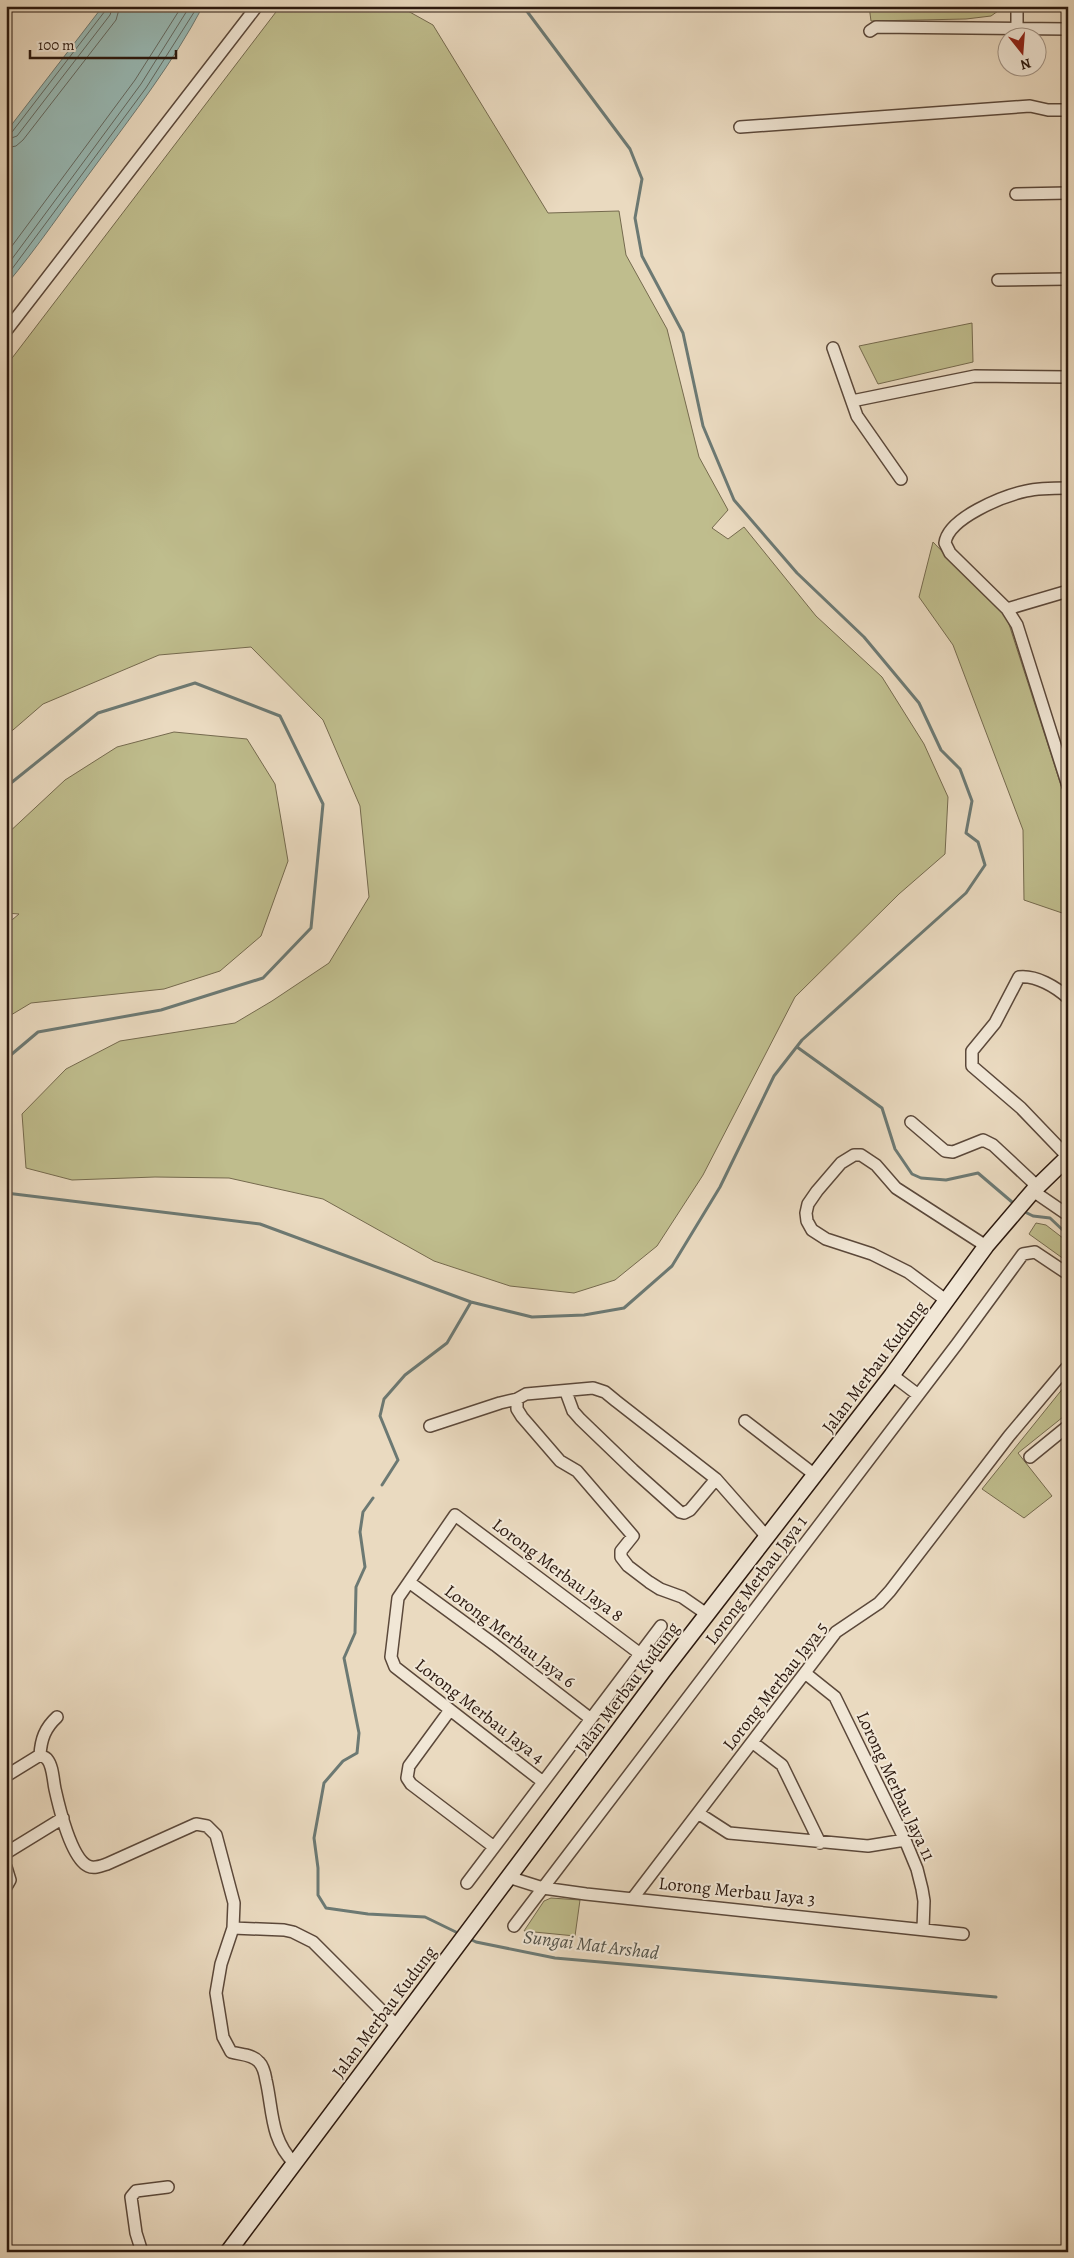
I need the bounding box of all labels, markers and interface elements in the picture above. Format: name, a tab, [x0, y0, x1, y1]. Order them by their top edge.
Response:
scale bar	[30, 28, 176, 60]
north arrow	[996, 28, 1046, 78]
text: 100 m	[38, 35, 75, 55]
text: N	[1018, 53, 1033, 75]
street label: Jalan Merbau Kudung	[816, 1296, 932, 1438]
street label: Lorong Merbau Jaya 1	[699, 1510, 813, 1650]
street label: Lorong Merbau Jaya 8	[487, 1513, 629, 1627]
street label: Lorong Merbau Jaya 6	[440, 1579, 580, 1693]
street label: Lorong Merbau Jaya 5	[717, 1616, 833, 1756]
street label: Jalan Merbau Kudung	[569, 1617, 685, 1759]
street label: Lorong Merbau Jaya 4	[410, 1653, 550, 1769]
street label: Lorong Merbau Jaya 11	[851, 1707, 941, 1865]
street label: Lorong Merbau Jaya 3	[657, 1871, 817, 1911]
water label: Sungai Mat Arshad	[522, 1924, 660, 1966]
street label: Jalan Merbau Kudung	[326, 1941, 442, 2083]

